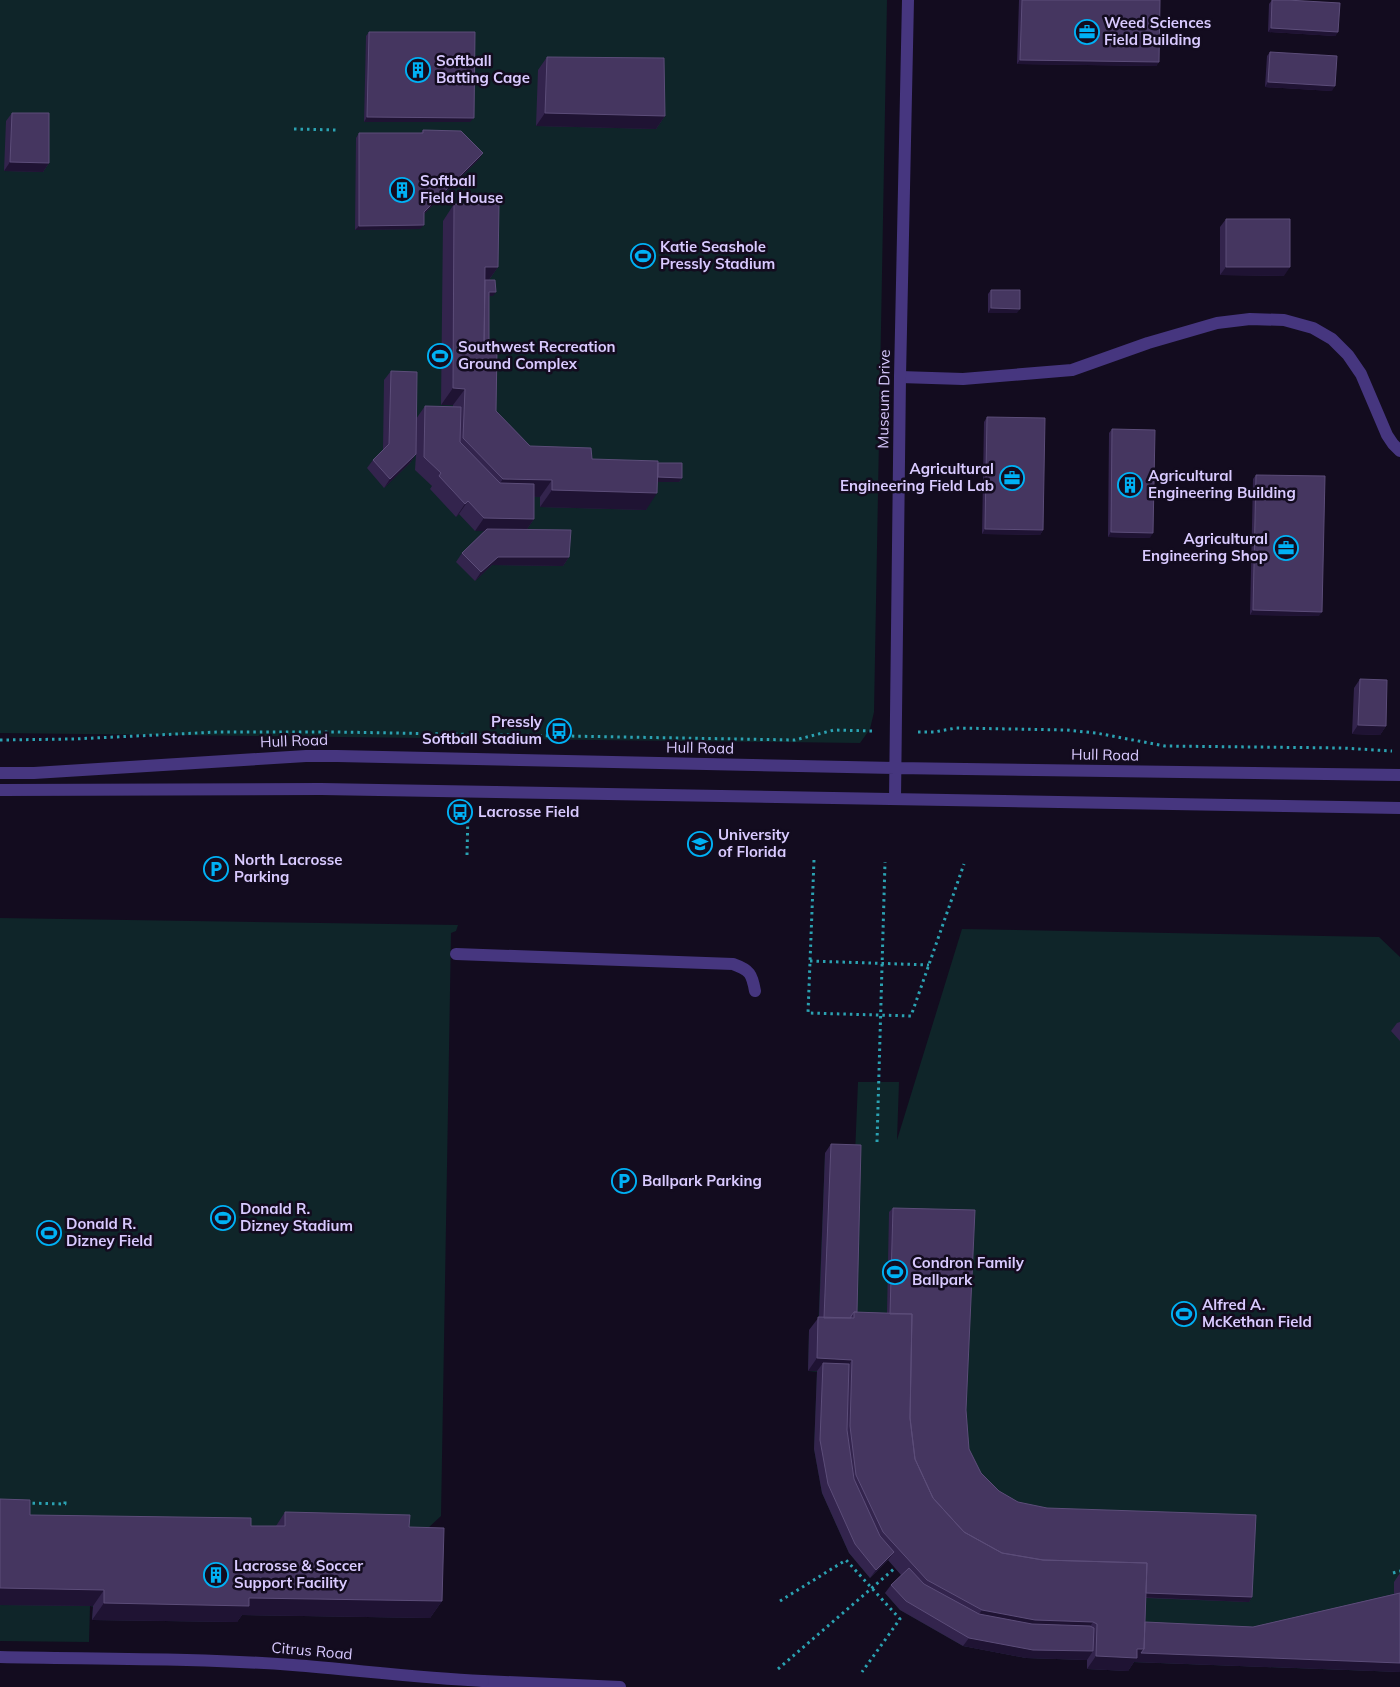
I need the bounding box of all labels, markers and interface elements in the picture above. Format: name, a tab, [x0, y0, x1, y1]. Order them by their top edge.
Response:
place label: Weed Sciences Field Building	[1104, 13, 1211, 49]
office icon: Weed Sciences Field Building	[1074, 19, 1100, 45]
place label: Softball Batting Cage	[436, 51, 530, 87]
building icon: Softball Batting Cage	[405, 57, 431, 83]
place label: Softball Field House	[420, 171, 503, 207]
building icon: Softball Field House	[389, 177, 415, 203]
place label: Katie Seashole Pressly Stadium	[660, 237, 775, 273]
sports icon: Katie Seashole Pressly Stadium	[630, 243, 656, 269]
place label: Southwest Recreation Ground Complex	[458, 337, 616, 373]
sports icon: Southwest Recreation Ground Complex	[427, 343, 453, 369]
street label: Museum Drive	[873, 349, 894, 449]
place label: Agricultural Engineering Field Lab	[840, 459, 994, 495]
office icon: Agricultural Engineering Field Lab	[999, 465, 1025, 491]
place label: Agricultural Engineering Building	[1148, 466, 1296, 502]
building icon: Agricultural Engineering Building	[1117, 472, 1143, 498]
place label: Agricultural Engineering Shop	[1142, 529, 1268, 565]
office icon: Agricultural Engineering Shop	[1273, 535, 1299, 561]
place label: Pressly Softball Stadium	[422, 712, 543, 748]
bus stop icon: Pressly Softball Stadium	[546, 718, 572, 744]
street label: Hull Road	[260, 730, 328, 751]
street label: Hull Road	[666, 737, 734, 758]
street label: Hull Road	[1071, 744, 1139, 765]
bus stop icon: Lacrosse Field	[447, 799, 473, 825]
place label: Lacrosse Field	[478, 802, 579, 821]
place label: University of Florida	[718, 825, 790, 861]
school or university icon: University of Florida	[687, 831, 713, 857]
place label: North Lacrosse Parking	[234, 850, 343, 886]
parking icon: North Lacrosse Parking	[203, 856, 229, 882]
parking icon: Ballpark Parking	[611, 1168, 637, 1194]
place label: Ballpark Parking	[642, 1171, 762, 1190]
place label: Donald R. Dizney Stadium	[240, 1199, 353, 1235]
sports icon: Donald R. Dizney Stadium	[210, 1205, 236, 1231]
place label: Donald R. Dizney Field	[66, 1214, 153, 1250]
sports icon: Donald R. Dizney Field	[36, 1220, 62, 1246]
place label: Condron Family Ballpark	[912, 1253, 1025, 1289]
sports icon: Condron Family Ballpark	[882, 1259, 908, 1285]
place label: Alfred A. McKethan Field	[1202, 1295, 1312, 1331]
sports icon: Alfred A. McKethan Field	[1171, 1301, 1197, 1327]
place label: Lacrosse & Soccer Support Facility	[234, 1556, 363, 1592]
building icon: Lacrosse & Soccer Support Facility	[203, 1562, 229, 1588]
street label: Citrus Road	[271, 1637, 353, 1664]

